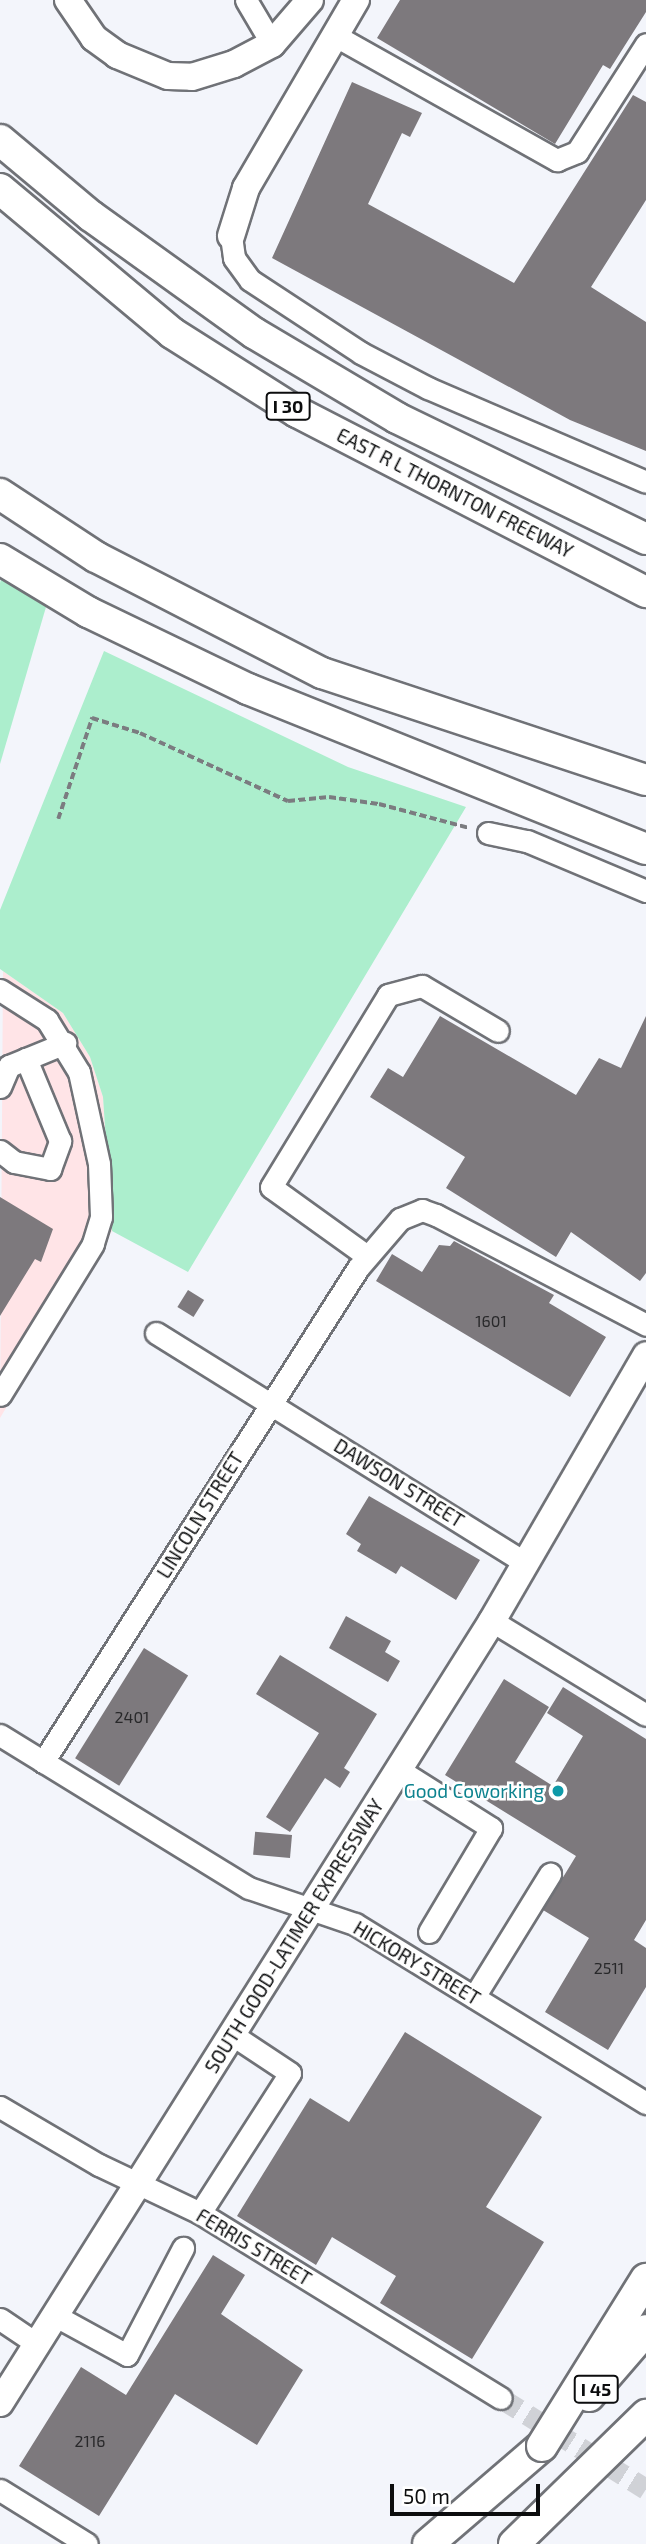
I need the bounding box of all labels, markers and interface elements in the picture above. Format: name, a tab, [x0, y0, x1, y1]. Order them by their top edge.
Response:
road number: I 30	[265, 392, 311, 420]
street label: EAST R L THORNTON FREEWAY	[332, 423, 578, 563]
house number: 1601	[475, 1311, 507, 1331]
street label: DAWSON STREET	[330, 1434, 468, 1532]
street label: LINCOLN STREET	[152, 1448, 248, 1582]
house number: 2401	[115, 1707, 149, 1727]
place label: Good Coworking	[404, 1780, 544, 1802]
marker: Good Coworking	[550, 1783, 566, 1799]
street label: SOUTH GOOD-LATIMER EXPRESSWAY	[200, 1795, 388, 2077]
street label: HICKORY STREET	[349, 1916, 485, 2010]
house number: 2511	[594, 1958, 624, 1978]
street label: FERRIS STREET	[192, 2204, 316, 2290]
road number: I 45	[573, 2374, 619, 2404]
house number: 2116	[75, 2431, 105, 2451]
scale bar	[394, 2470, 544, 2514]
text: 50 m	[403, 2483, 450, 2508]

